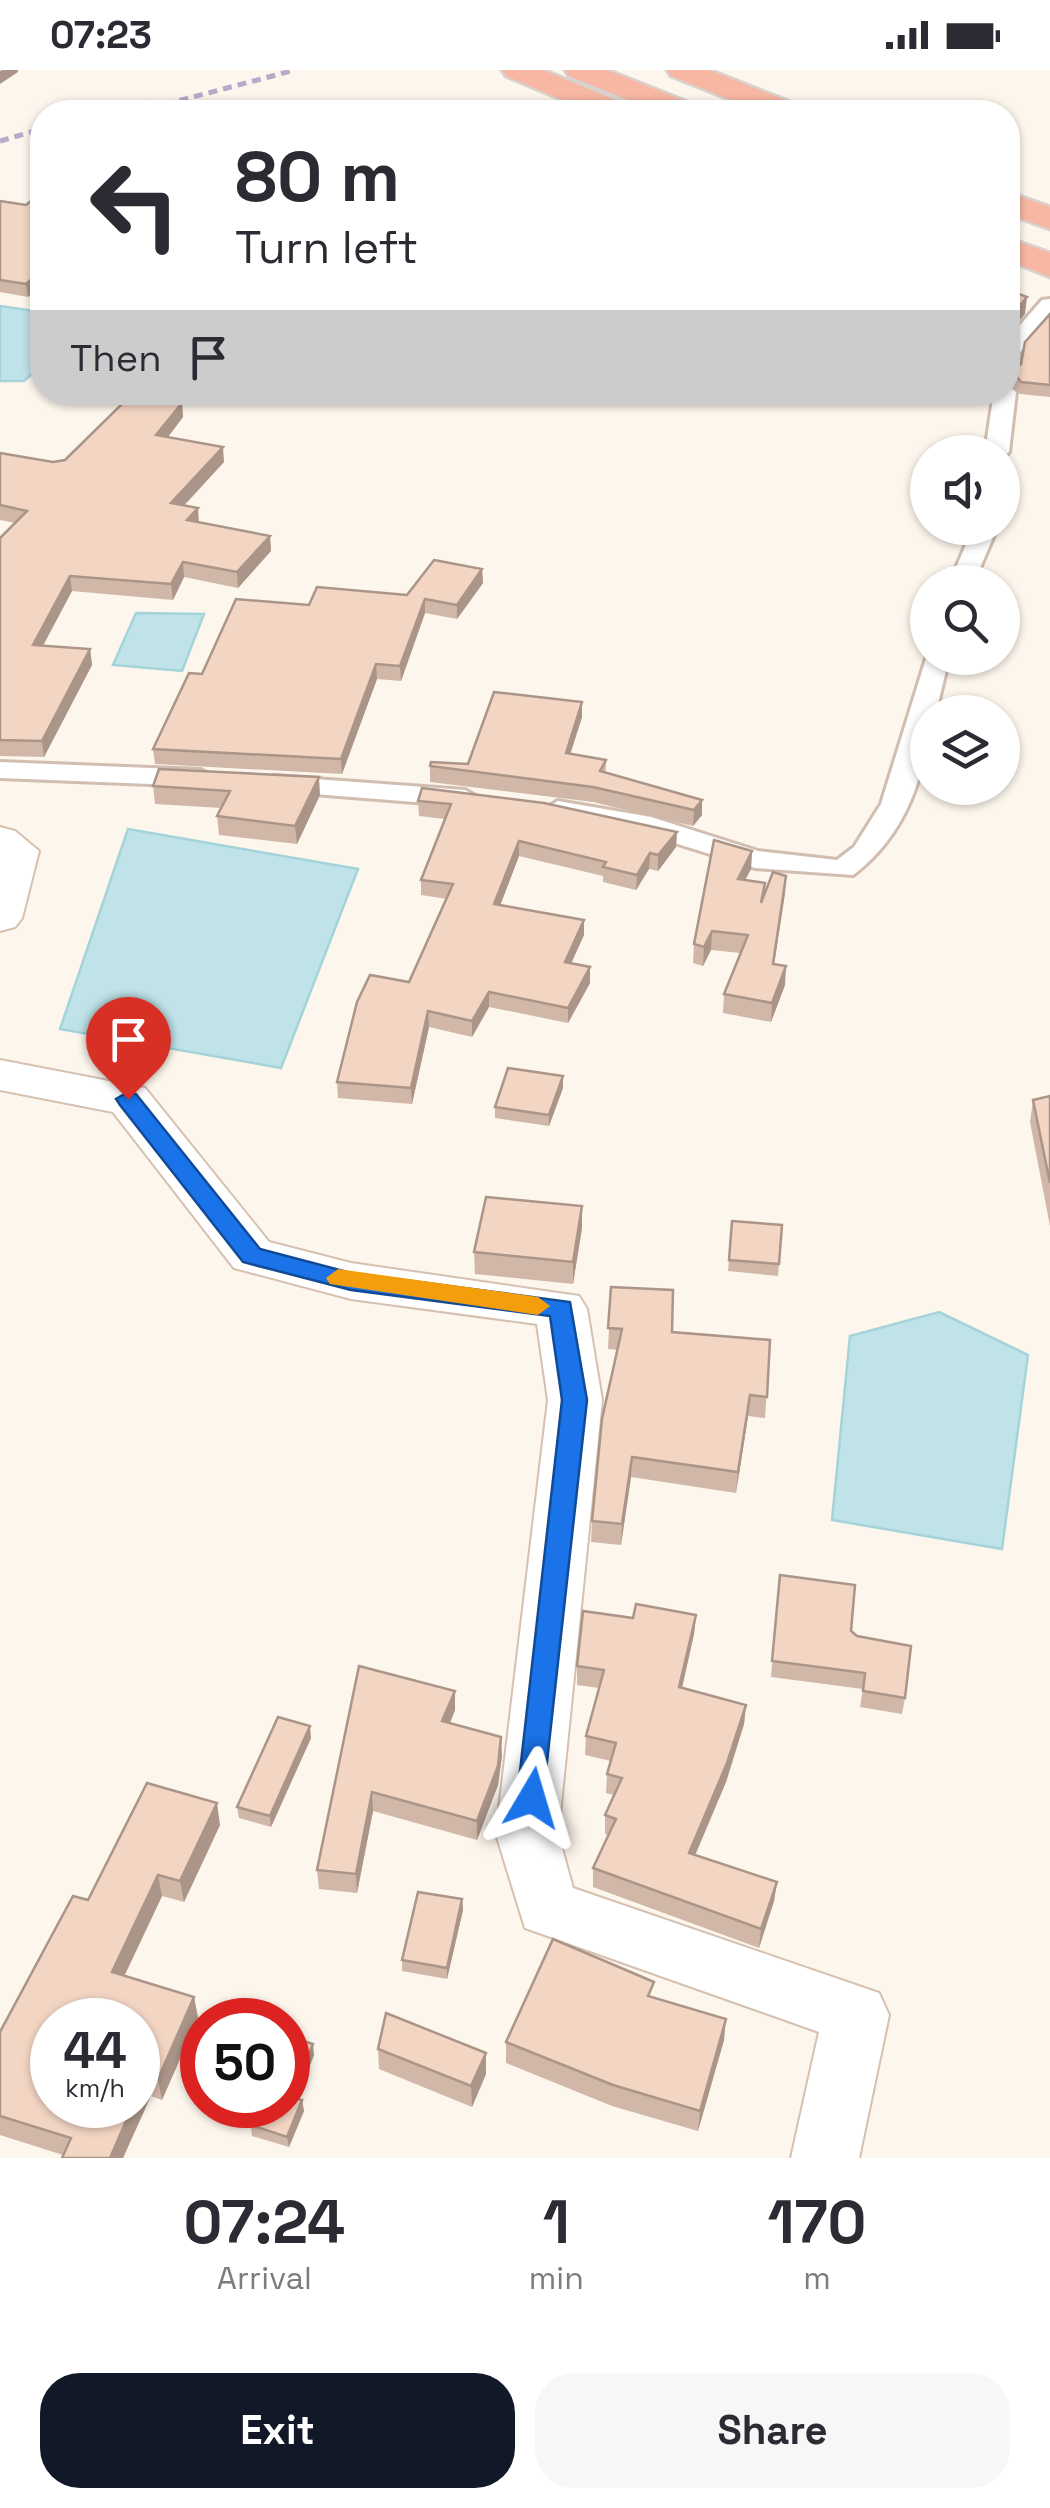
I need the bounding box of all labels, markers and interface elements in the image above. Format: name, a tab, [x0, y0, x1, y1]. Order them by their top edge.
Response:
text: 07:23	[50, 11, 152, 59]
text: 80 m	[235, 132, 400, 221]
icon: left	[70, 140, 200, 270]
text: Turn left	[235, 219, 418, 276]
icon: arrive	[181, 330, 236, 385]
text: Then	[70, 334, 161, 382]
map controls	[910, 435, 1020, 805]
button: sound	[910, 435, 1020, 545]
button: search	[910, 565, 1020, 675]
button: layers	[910, 695, 1020, 805]
pin	[86, 997, 171, 1100]
icon: arrive	[101, 1012, 156, 1067]
position arrow	[480, 1746, 584, 1850]
speed limit sign: 50	[180, 1998, 310, 2128]
text: 44	[63, 2019, 127, 2083]
text: km/h	[65, 2072, 125, 2104]
text: 07:24	[184, 2184, 345, 2261]
text: 1	[543, 2184, 570, 2261]
text: 170	[767, 2184, 866, 2261]
text: Arrival	[217, 2258, 312, 2298]
text: min	[529, 2258, 584, 2298]
text: m	[803, 2258, 831, 2298]
button: Exit	[40, 2373, 515, 2488]
button: Share	[535, 2373, 1010, 2488]

